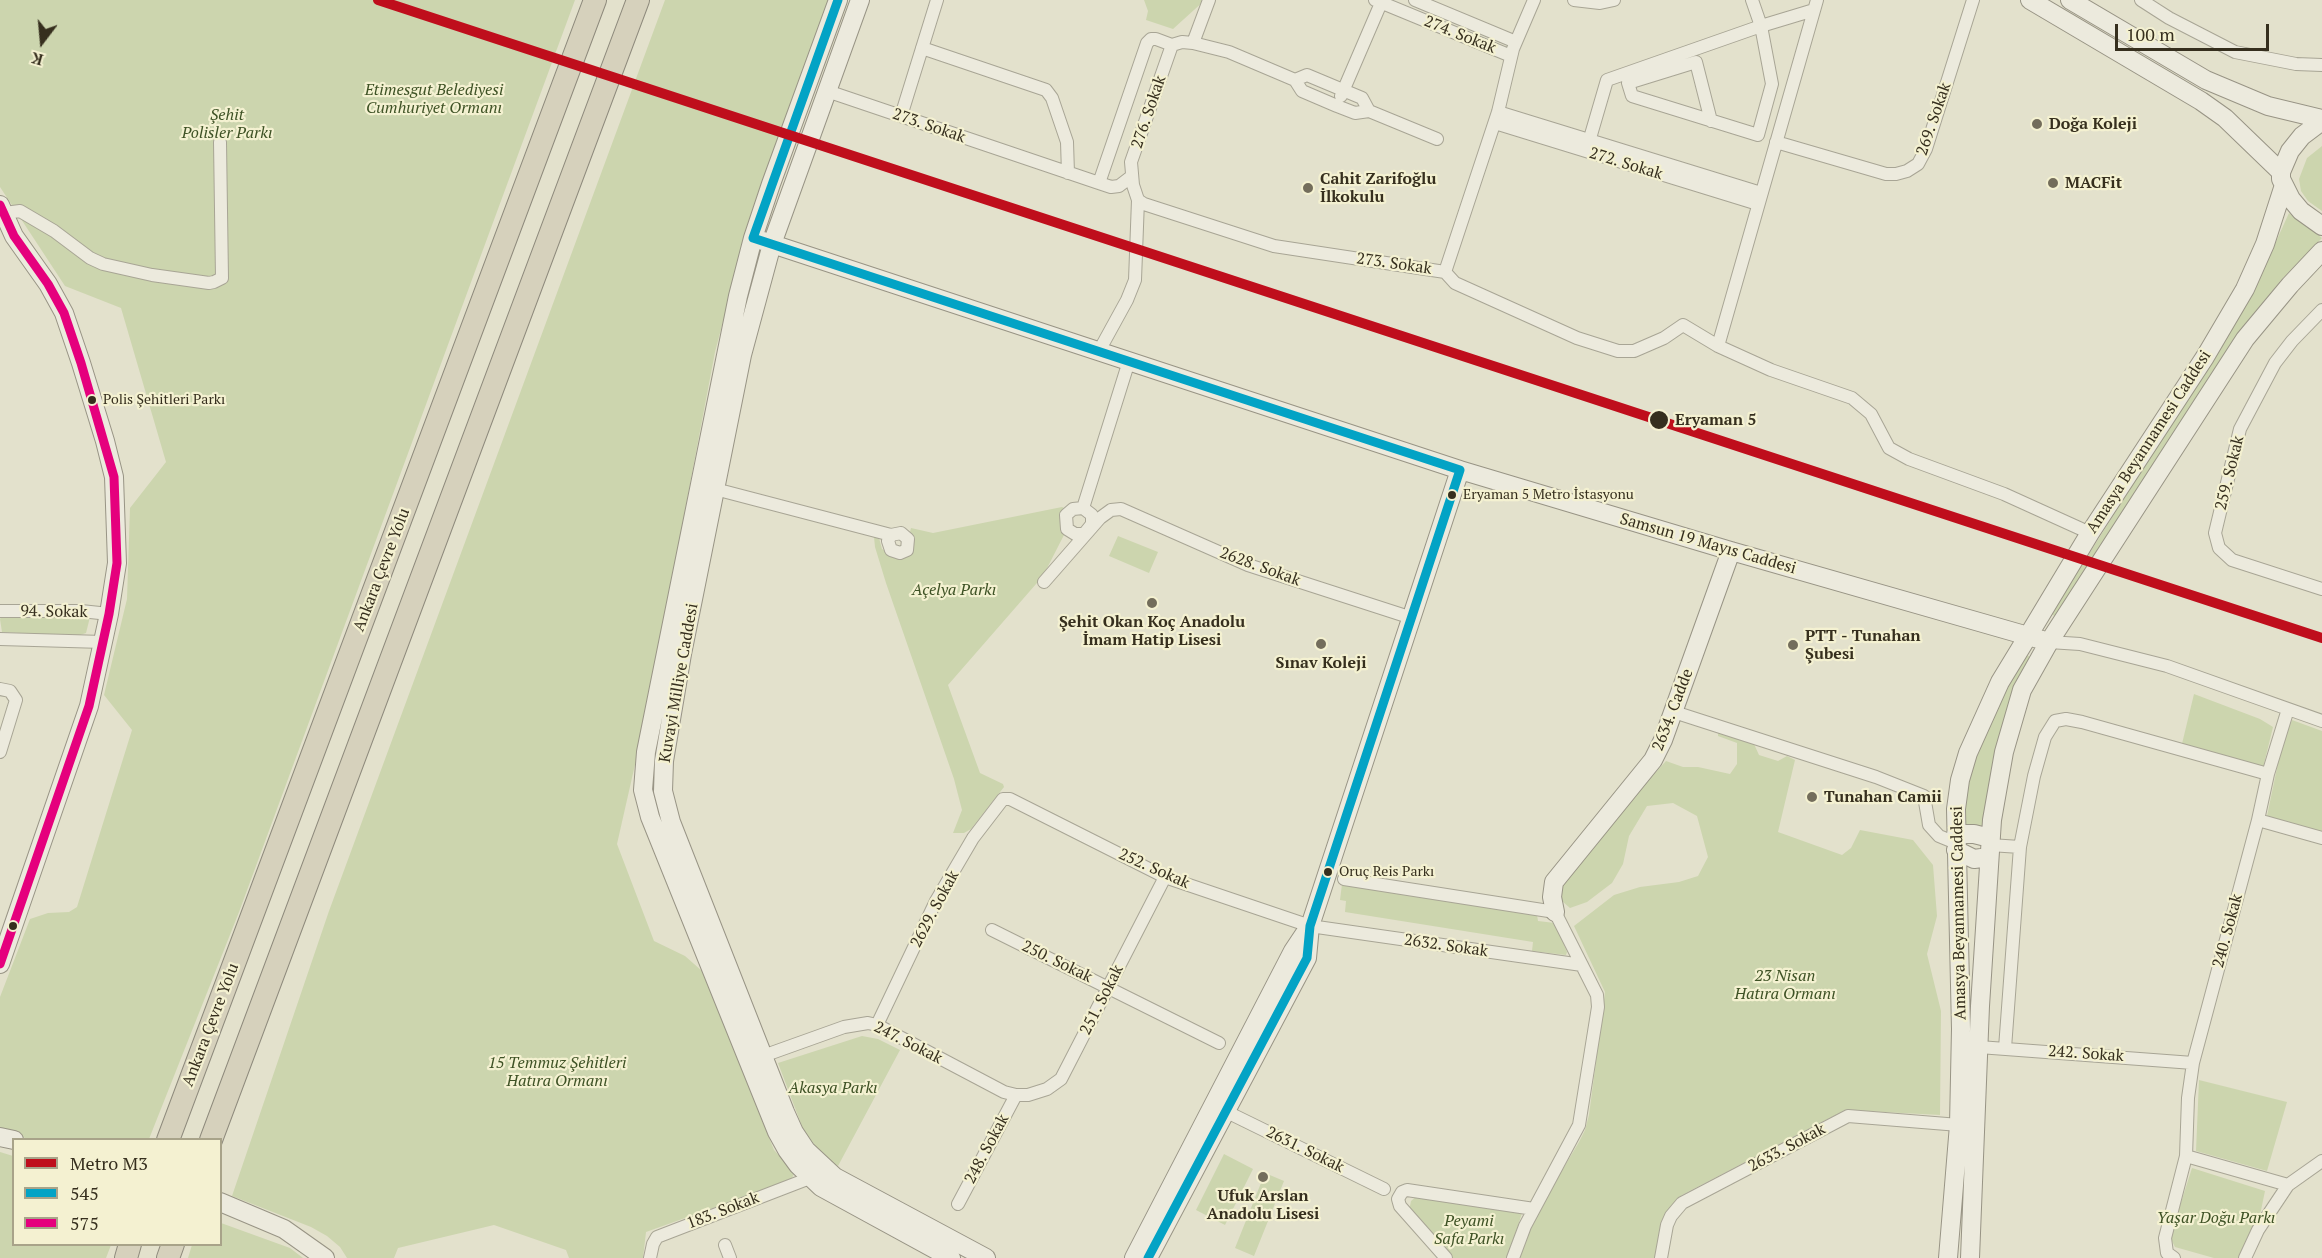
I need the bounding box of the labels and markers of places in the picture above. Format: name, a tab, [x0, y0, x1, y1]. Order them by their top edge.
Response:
place label: Doğa Koleji	[2049, 114, 2137, 134]
marker: Doğa Koleji	[2030, 117, 2044, 131]
place label: Cahit Zarifoğlu İlkokulu	[1320, 169, 1436, 207]
place label: MACFit	[2065, 173, 2122, 193]
marker: MACFit	[2046, 176, 2060, 190]
marker: Cahit Zarifoğlu İlkokulu	[1301, 181, 1315, 195]
place label: Polis Şehitleri Parkı	[103, 392, 225, 408]
marker: Polis Şehitleri Parkı	[86, 394, 98, 406]
marker: Eryaman 5	[1648, 409, 1670, 431]
place label: Eryaman 5	[1675, 410, 1756, 430]
place label: Eryaman 5 Metro İstasyonu	[1463, 487, 1634, 503]
marker: Eryaman 5 Metro İstasyonu	[1446, 489, 1458, 501]
marker: Şehit Okan Koç Anadolu İmam Hatip Lisesi	[1145, 596, 1159, 610]
place label: Şehit Okan Koç Anadolu İmam Hatip Lisesi	[1059, 612, 1245, 650]
place label: PTT - Tunahan Şubesi	[1805, 626, 1921, 664]
marker: Sınav Koleji	[1314, 637, 1328, 651]
marker: PTT - Tunahan Şubesi	[1786, 638, 1800, 652]
place label: Sınav Koleji	[1276, 653, 1366, 673]
place label: Tunahan Camii	[1824, 787, 1942, 807]
marker: Tunahan Camii	[1805, 790, 1819, 804]
place label: Oruç Reis Parkı	[1339, 864, 1434, 880]
marker: Oruç Reis Parkı	[1322, 866, 1334, 878]
unlabelled marker	[7, 920, 19, 932]
marker: Ufuk Arslan Anadolu Lisesi	[1256, 1170, 1270, 1184]
place label: Ufuk Arslan Anadolu Lisesi	[1207, 1186, 1319, 1224]

